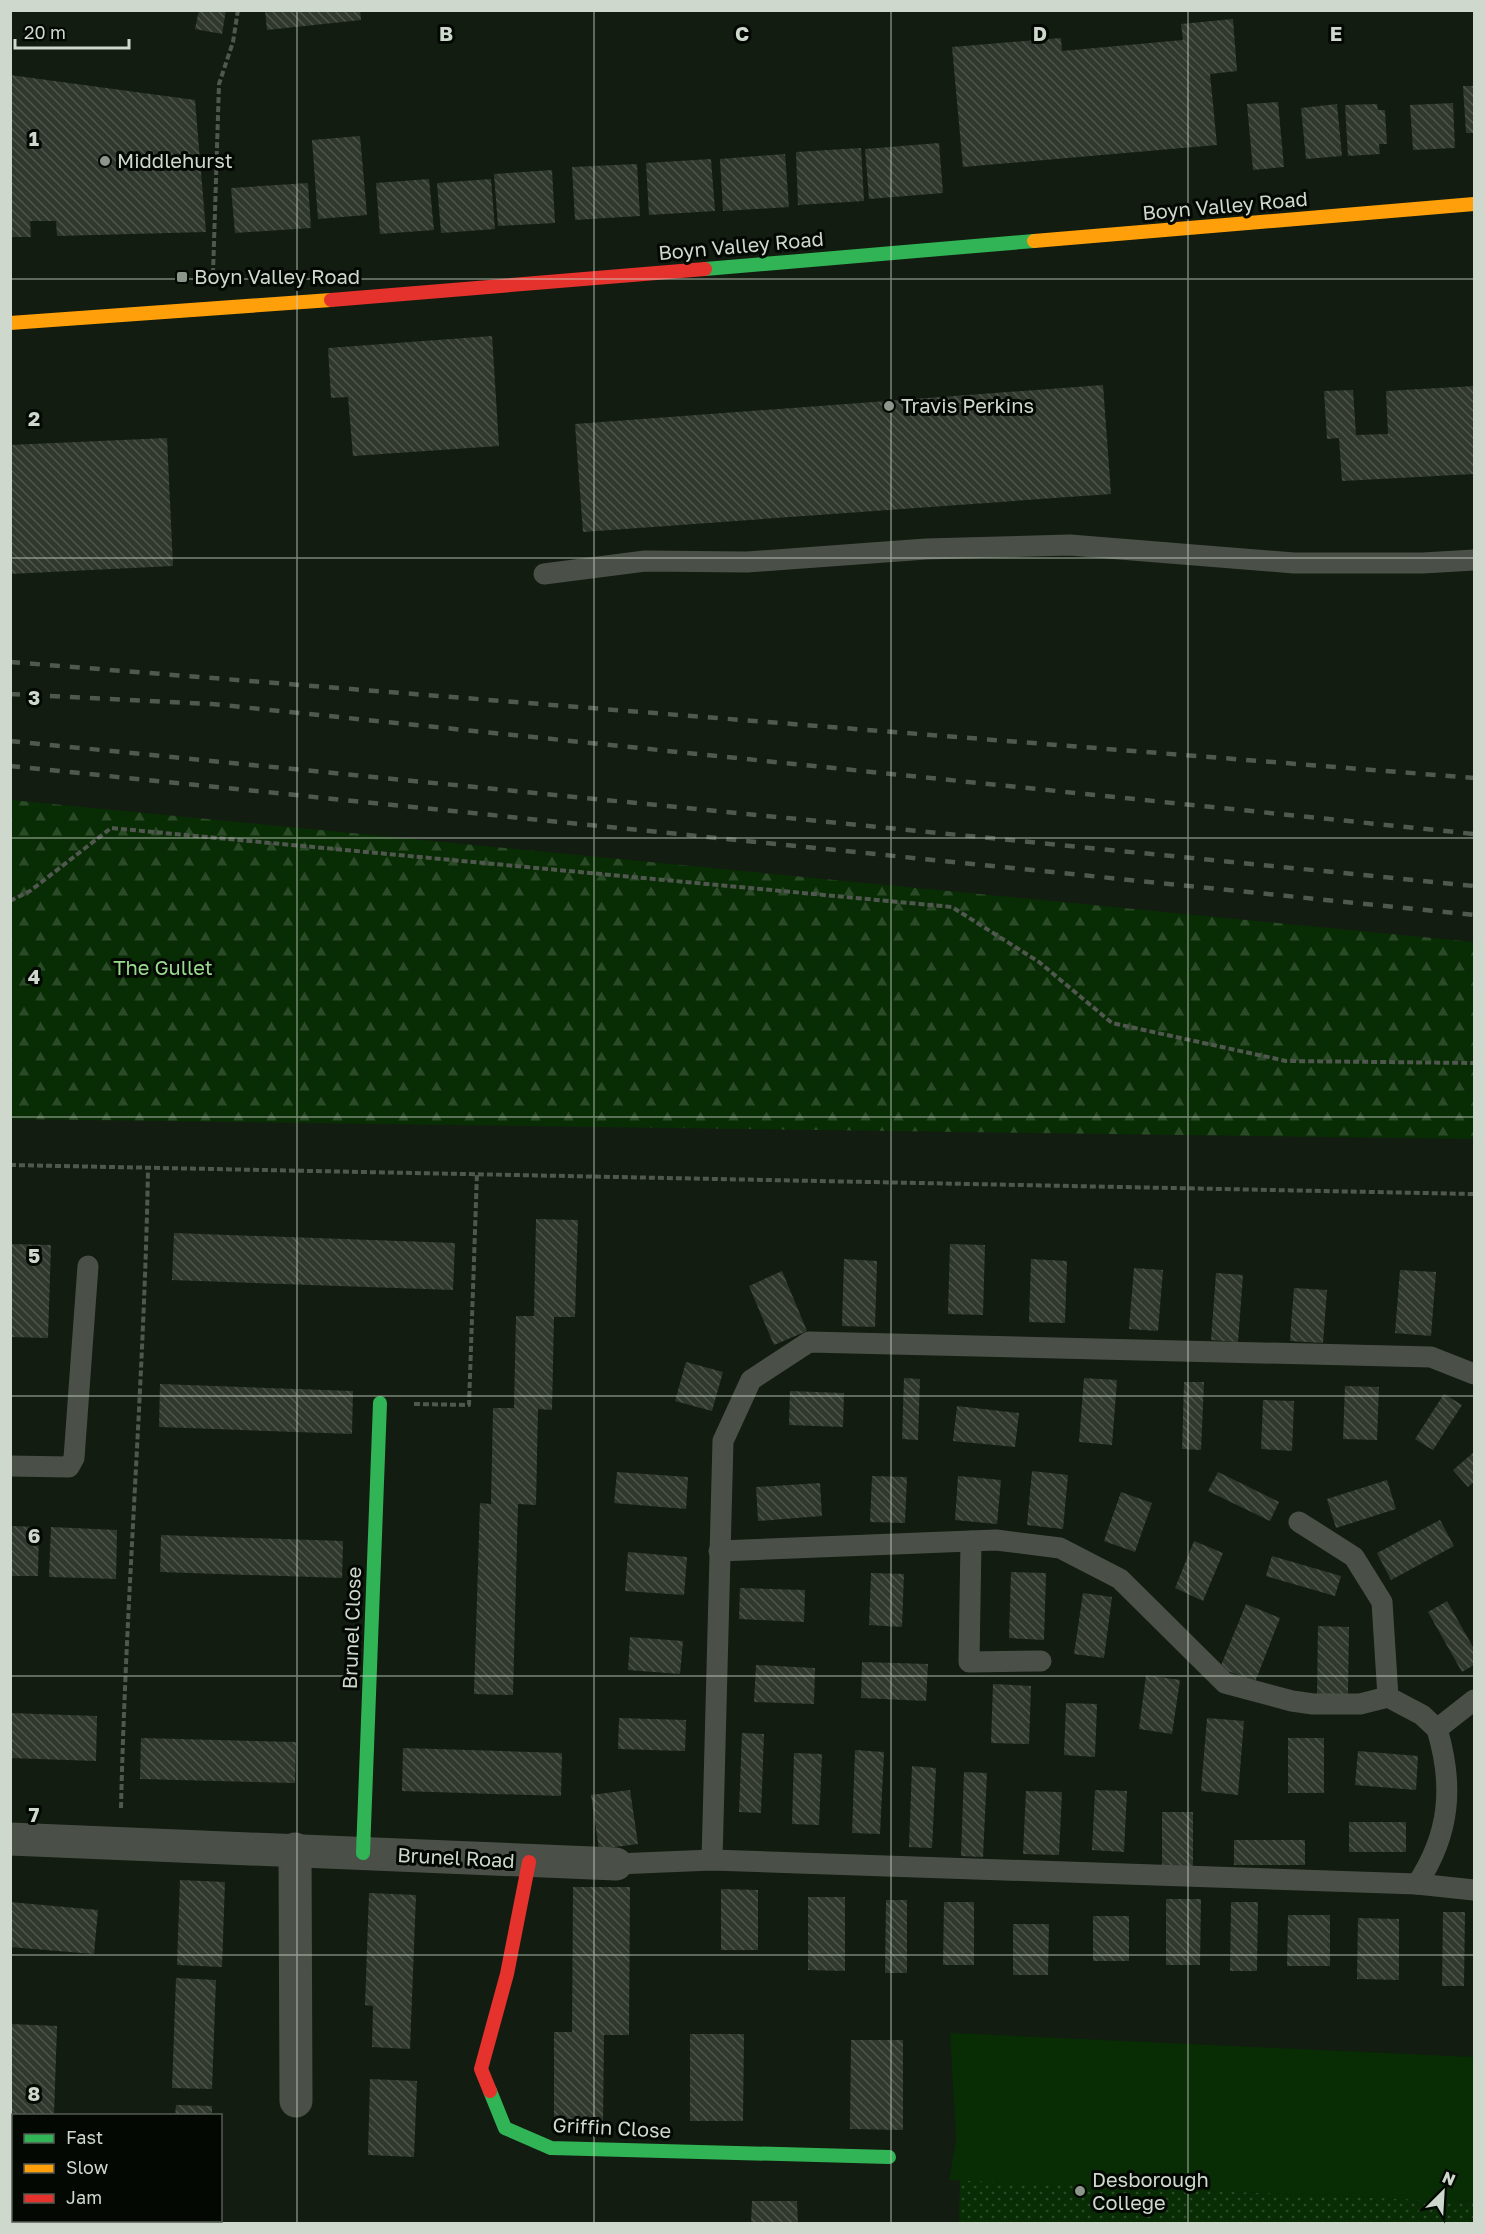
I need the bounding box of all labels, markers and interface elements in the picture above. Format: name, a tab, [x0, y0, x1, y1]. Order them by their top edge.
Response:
scale bar	[15, 12, 129, 50]
text: 20 m	[24, 21, 66, 43]
text: B	[439, 21, 453, 45]
text: C	[735, 21, 749, 45]
text: D	[1033, 21, 1047, 45]
text: E	[1330, 21, 1342, 45]
text: 1	[29, 126, 39, 150]
place label: Middlehurst	[117, 148, 233, 172]
marker: Middlehurst	[98, 154, 112, 168]
street label: Boyn Valley Road	[1141, 186, 1309, 224]
street label: Boyn Valley Road	[657, 226, 825, 264]
place label: Boyn Valley Road	[194, 264, 360, 288]
marker: Boyn Valley Road	[175, 270, 189, 284]
place label: Travis Perkins	[901, 393, 1034, 417]
marker: Travis Perkins	[882, 399, 896, 413]
text: 2	[28, 406, 40, 430]
text: 3	[28, 685, 40, 709]
park label: The Gullet	[113, 955, 213, 979]
text: 4	[28, 964, 40, 988]
text: 5	[28, 1243, 40, 1267]
text: 6	[28, 1523, 40, 1547]
street label: Brunel Close	[337, 1566, 365, 1690]
text: 7	[29, 1802, 40, 1826]
street label: Brunel Road	[397, 1842, 515, 1872]
text: 8	[28, 2081, 40, 2105]
street label: Griffin Close	[552, 2112, 672, 2142]
legend	[12, 2114, 222, 2222]
text: Fast	[66, 2126, 103, 2148]
text: Slow	[66, 2156, 109, 2178]
north arrow	[1413, 2162, 1473, 2222]
place label: Desborough College	[1092, 2167, 1209, 2214]
text: N	[1439, 2167, 1459, 2190]
marker: Desborough College	[1073, 2184, 1087, 2198]
text: Jam	[66, 2186, 102, 2208]

